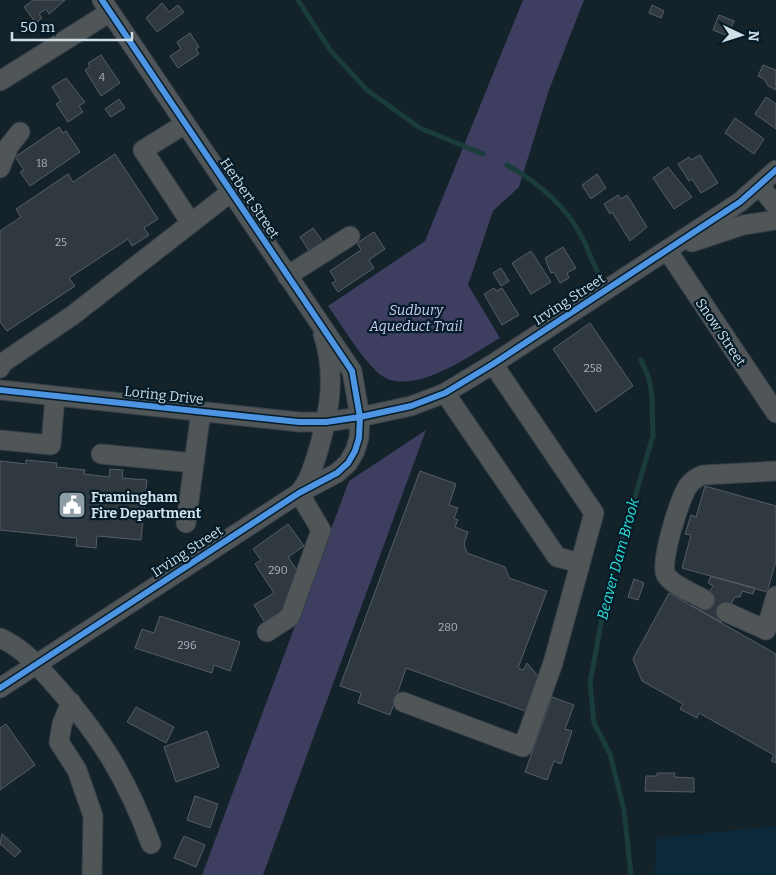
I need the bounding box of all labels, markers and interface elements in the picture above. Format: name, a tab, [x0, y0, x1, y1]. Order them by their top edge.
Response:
scale bar	[12, 10, 132, 42]
north arrow	[716, 10, 766, 60]
text: 50 m	[20, 18, 56, 36]
text: N	[745, 30, 762, 42]
house number: 4	[99, 71, 106, 84]
street label: Herbert Street	[216, 155, 283, 242]
house number: 18	[36, 157, 48, 170]
house number: 25	[55, 236, 67, 249]
street label: Irving Street	[530, 270, 608, 329]
street label: Snow Street	[692, 295, 749, 369]
park label: Sudbury Aqueduct Trail	[369, 302, 463, 335]
house number: 258	[584, 362, 602, 375]
street label: Loring Drive	[123, 383, 205, 408]
place label: Framingham Fire Department	[91, 489, 202, 522]
public building icon: Framingham Fire Department	[57, 490, 87, 520]
water label: Beaver Dam Brook	[593, 496, 643, 622]
street label: Irving Street	[148, 522, 226, 581]
house number: 290	[268, 564, 288, 577]
house number: 280	[438, 621, 458, 634]
house number: 296	[178, 639, 196, 652]

